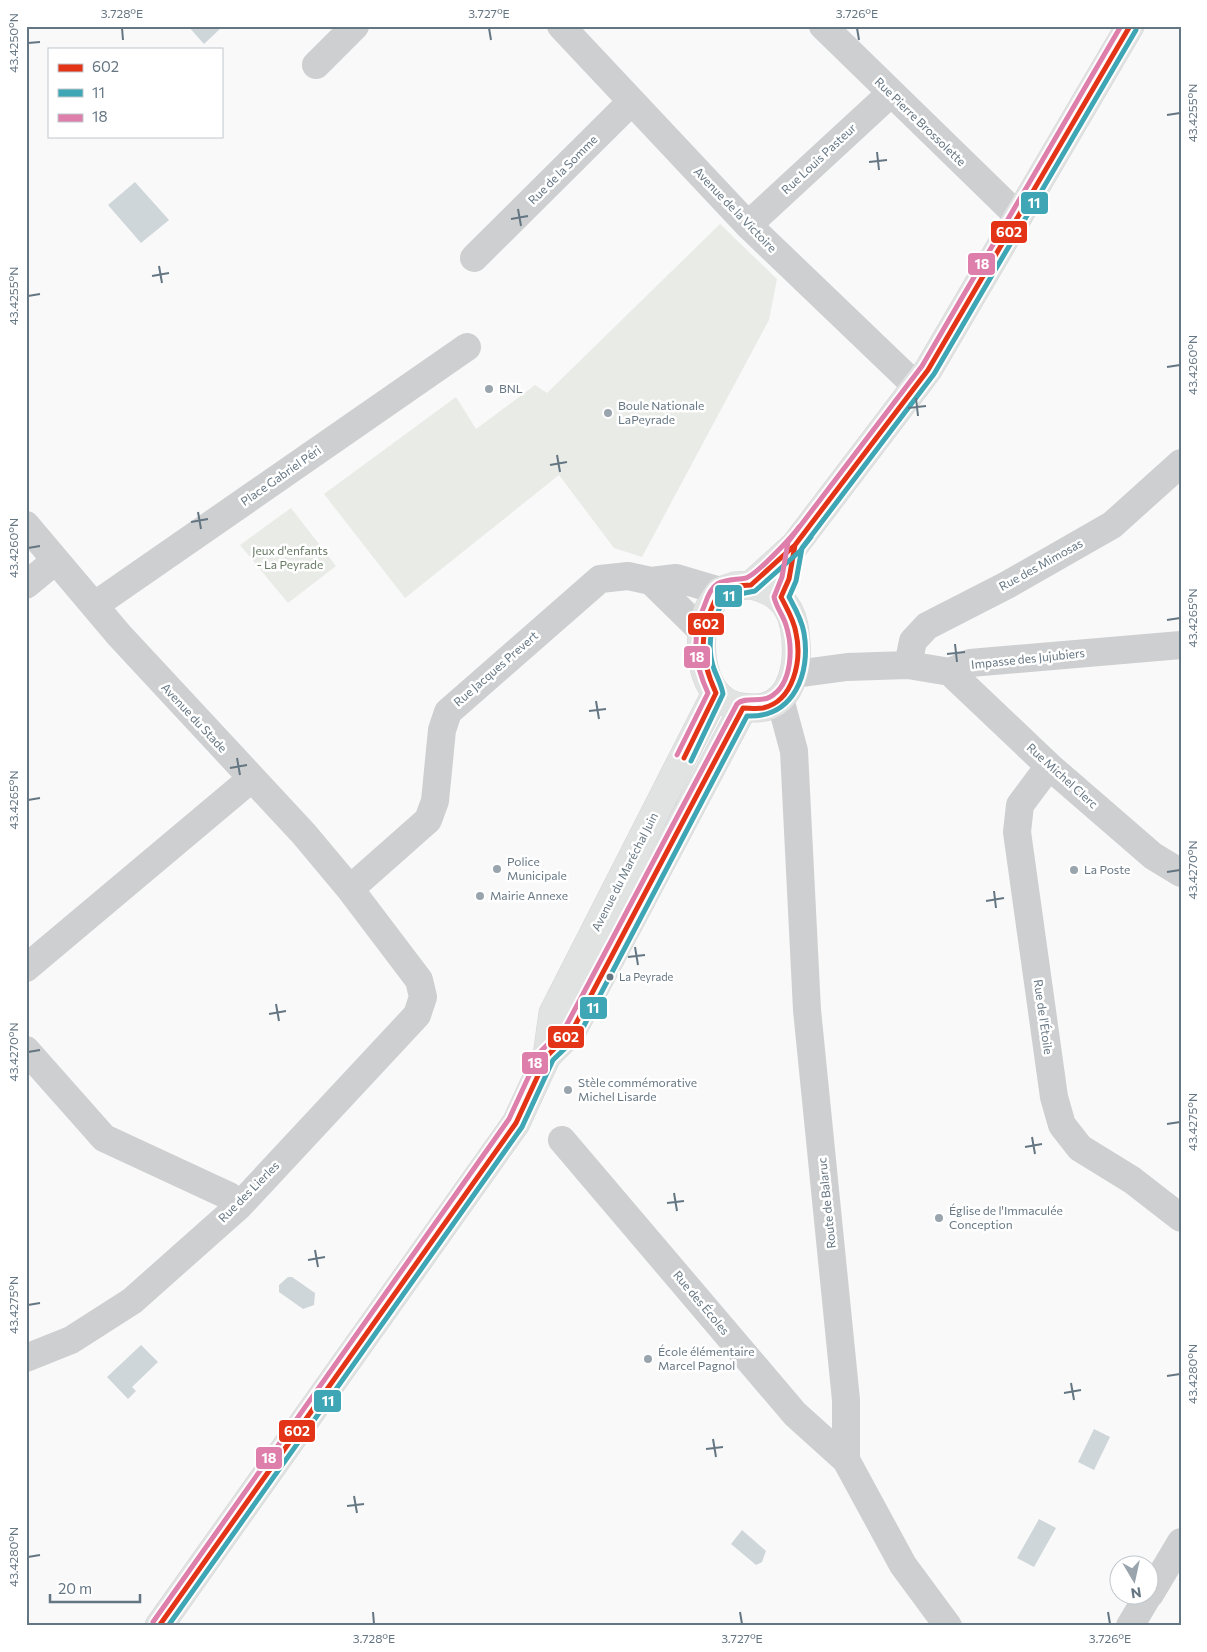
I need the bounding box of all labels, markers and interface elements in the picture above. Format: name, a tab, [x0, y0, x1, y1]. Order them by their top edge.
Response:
text: 3.728°E	[101, 6, 143, 20]
text: 3.727°E	[468, 6, 510, 20]
text: 3.726°E	[836, 6, 878, 20]
text: 43.4250°N	[6, 13, 20, 73]
legend	[48, 48, 222, 138]
text: 602	[92, 57, 119, 75]
street label: Rue Pierre Brossolette	[872, 74, 969, 168]
text: 11	[92, 83, 105, 101]
text: 43.4255°N	[1185, 84, 1199, 142]
text: 18	[92, 107, 108, 125]
street label: Rue Louis Pasteur	[778, 120, 859, 196]
street label: Rue de la Somme	[525, 132, 600, 207]
street label: Avenue de la Victoire	[692, 164, 780, 255]
line badge: 11	[1020, 191, 1049, 215]
text: 11	[1028, 194, 1040, 211]
line badge: 602	[990, 220, 1028, 244]
text: 602	[996, 223, 1022, 240]
line badge: 18	[967, 252, 996, 276]
text: 18	[975, 255, 990, 272]
text: 43.4255°N	[6, 267, 20, 325]
text: 43.4260°N	[1185, 335, 1199, 395]
place label: BNL	[499, 381, 523, 395]
marker: BNL	[483, 383, 495, 395]
place label: Boule Nationale LaPeyrade	[618, 398, 704, 426]
marker: Boule Nationale LaPeyrade	[602, 407, 614, 419]
street label: Place Gabriel Péri	[238, 442, 323, 508]
text: 43.4260°N	[6, 518, 20, 578]
street label: Rue des Mimosas	[996, 535, 1085, 593]
park label: Jeux d'enfants - La Peyrade	[252, 543, 328, 571]
line badge: 11	[714, 584, 743, 608]
text: 11	[723, 587, 735, 604]
text: 43.4265°N	[1185, 588, 1199, 648]
line badge: 602	[687, 612, 725, 636]
text: 602	[693, 615, 719, 632]
street label: Rue Jacques Prevert	[450, 628, 541, 709]
line badge: 18	[683, 645, 711, 669]
street label: Impasse des Jujubiers	[970, 645, 1086, 672]
text: 18	[690, 648, 705, 665]
street label: Avenue du Stade	[159, 680, 230, 755]
street label: Rue Michel Clerc	[1024, 740, 1101, 811]
text: 43.4265°N	[6, 770, 20, 830]
street label: Avenue du Maréchal Juin	[588, 810, 661, 934]
text: 43.4270°N	[1185, 841, 1199, 899]
place label: Police Municipale	[507, 854, 567, 882]
place label: La Poste	[1084, 862, 1130, 876]
marker: Police Municipale	[491, 863, 503, 875]
marker: La Poste	[1068, 864, 1080, 876]
place label: Mairie Annexe	[490, 888, 568, 902]
marker: Mairie Annexe	[474, 890, 486, 902]
place label: La Peyrade	[619, 970, 674, 983]
marker: La Peyrade	[605, 972, 615, 982]
street label: Rue de l'Étoile	[1032, 978, 1056, 1055]
line badge: 11	[579, 996, 608, 1020]
text: 11	[587, 999, 599, 1016]
text: 43.4270°N	[6, 1023, 20, 1081]
line badge: 602	[547, 1025, 585, 1049]
text: 602	[553, 1028, 579, 1045]
line badge: 18	[521, 1051, 549, 1075]
text: 18	[528, 1054, 543, 1071]
place label: Stèle commémorative Michel Lisarde	[578, 1075, 697, 1103]
marker: Stèle commémorative Michel Lisarde	[562, 1084, 574, 1096]
text: 43.4275°N	[1185, 1093, 1199, 1151]
street label: Route de Balaruc	[814, 1157, 838, 1249]
street label: Rue des Lierles	[215, 1158, 282, 1225]
place label: Église de l'Immaculée Conception	[949, 1203, 1063, 1231]
marker: Église de l'Immaculée Conception	[933, 1212, 945, 1224]
street label: Rue des Écoles	[671, 1267, 733, 1337]
text: 43.4275°N	[6, 1276, 20, 1334]
place label: École élémentaire Marcel Pagnol	[658, 1344, 754, 1372]
text: 43.4280°N	[1185, 1344, 1199, 1404]
marker: École élémentaire Marcel Pagnol	[642, 1353, 654, 1365]
line badge: 11	[313, 1389, 342, 1413]
text: 11	[322, 1392, 334, 1409]
line badge: 602	[278, 1419, 316, 1443]
text: 602	[284, 1422, 310, 1439]
line badge: 18	[255, 1446, 283, 1470]
text: 18	[262, 1449, 277, 1466]
text: 43.4280°N	[6, 1527, 20, 1587]
north arrow	[1110, 1554, 1160, 1604]
scale bar	[50, 1572, 140, 1604]
text: 20 m	[58, 1579, 92, 1597]
text: N	[1130, 1584, 1143, 1603]
text: 3.728°E	[353, 1631, 395, 1645]
text: 3.727°E	[721, 1631, 763, 1645]
text: 3.726°E	[1089, 1631, 1131, 1645]

